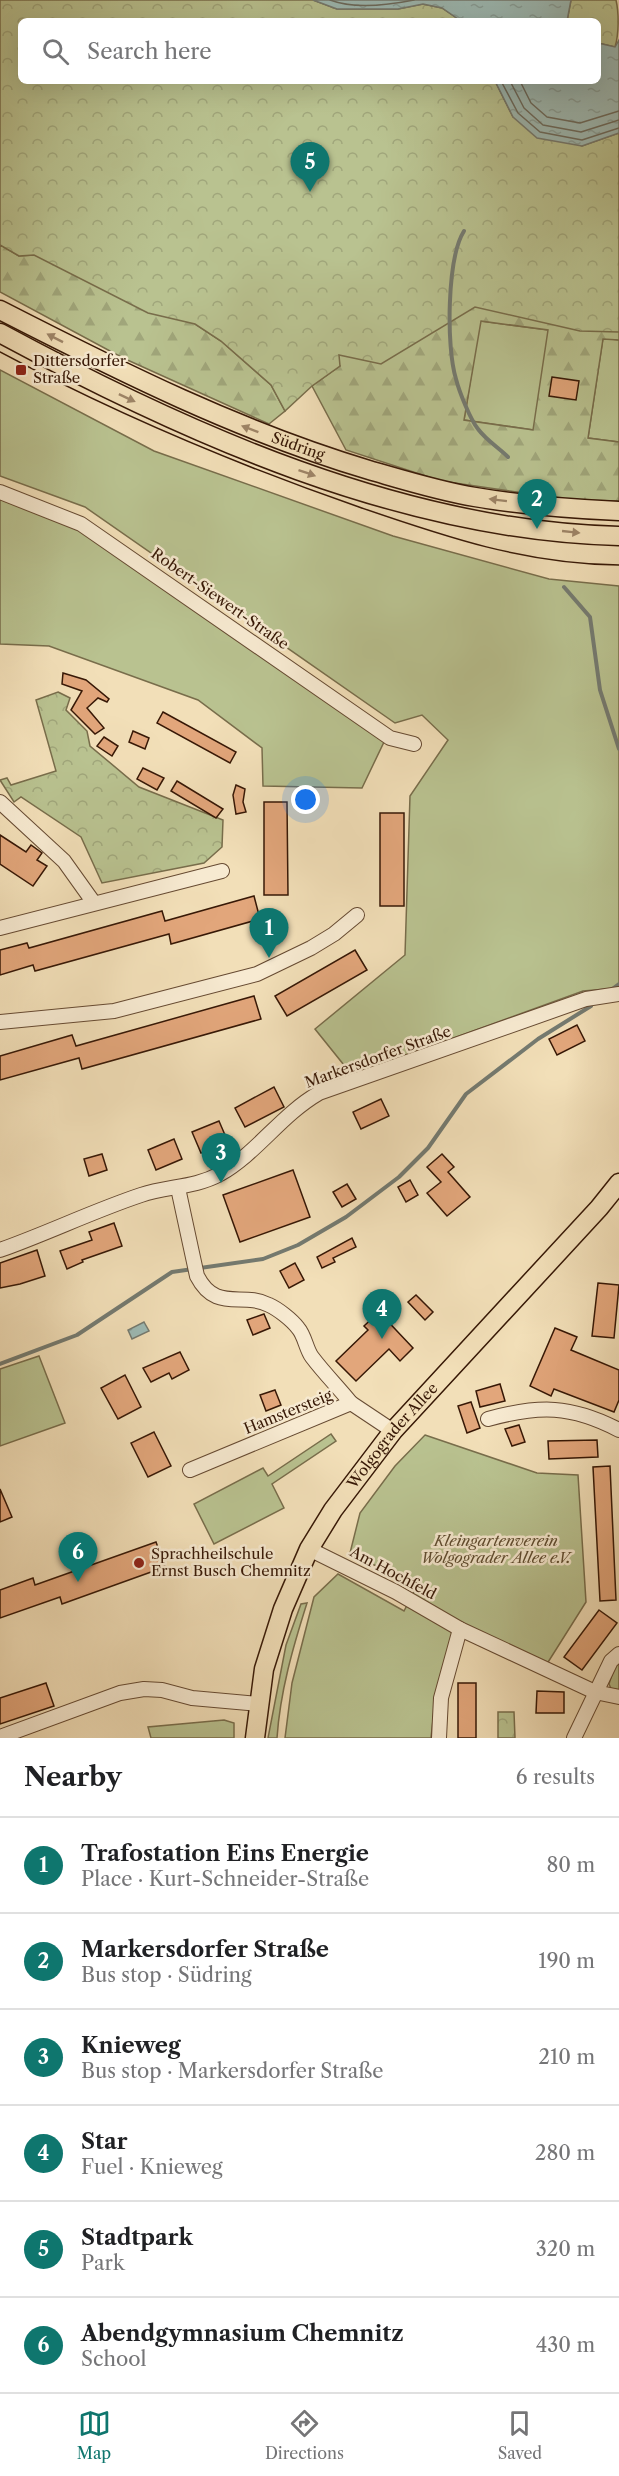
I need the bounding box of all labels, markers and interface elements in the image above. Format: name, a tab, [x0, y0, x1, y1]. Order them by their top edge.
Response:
search box	[18, 18, 601, 84]
icon: search	[39, 35, 72, 68]
text: Search here	[87, 38, 212, 65]
pin: 5	[290, 142, 330, 192]
one-way arrow	[46, 333, 63, 343]
place label: Dittersdorfer Straße	[33, 351, 127, 387]
marker: Dittersdorfer Straße	[14, 363, 28, 377]
one-way arrow	[118, 394, 135, 403]
one-way arrow	[241, 424, 259, 434]
street label: Südring	[269, 427, 327, 464]
one-way arrow	[298, 469, 316, 478]
pin: 2	[518, 480, 556, 529]
one-way arrow	[488, 495, 507, 504]
one-way arrow	[561, 527, 580, 537]
street label: Robert-Siewert-Straße	[148, 544, 293, 653]
your location	[291, 785, 320, 814]
pin: 1	[250, 908, 288, 958]
street label: Markersdorfer Straße	[302, 1021, 453, 1092]
pin: 3	[202, 1134, 240, 1183]
pin: 4	[362, 1290, 401, 1339]
street label: Wolgograder Allee	[342, 1379, 442, 1493]
street label: Hamstersteig	[241, 1385, 335, 1438]
park label: Kleingartenverein Wolgograder Allee e.V.	[421, 1531, 573, 1567]
pin: 6	[58, 1532, 98, 1582]
street label: Am Hochfeld	[346, 1541, 440, 1603]
place label: Sprachheilschule Ernst Busch Chemnitz	[151, 1544, 311, 1580]
marker: Sprachheilschule Ernst Busch Chemnitz	[132, 1556, 146, 1570]
text: Nearby	[24, 1761, 122, 1793]
text: 6 results	[516, 1765, 595, 1789]
text: Trafostation Eins Energie	[81, 1840, 369, 1867]
text: 1	[39, 1853, 48, 1877]
text: 80 m	[547, 1853, 595, 1877]
text: Place · Kurt-Schneider-Straße	[81, 1867, 369, 1891]
text: Markersdorfer Straße	[81, 1936, 329, 1963]
text: 2	[38, 1949, 49, 1973]
text: 190 m	[538, 1949, 595, 1973]
text: Bus stop · Südring	[81, 1963, 252, 1987]
text: Knieweg	[81, 2032, 181, 2059]
text: 3	[38, 2045, 49, 2069]
text: 210 m	[538, 2045, 595, 2069]
text: Bus stop · Markersdorfer Straße	[81, 2059, 383, 2083]
text: Star	[81, 2128, 127, 2155]
text: 4	[38, 2141, 49, 2165]
text: 280 m	[535, 2141, 595, 2165]
text: Fuel · Knieweg	[81, 2155, 223, 2179]
text: Stadtpark	[81, 2224, 193, 2251]
text: 5	[38, 2237, 49, 2261]
text: 320 m	[536, 2237, 595, 2261]
text: Park	[81, 2251, 124, 2275]
text: Abendgymnasium Chemnitz	[81, 2320, 404, 2347]
text: 6	[38, 2333, 49, 2357]
text: 430 m	[536, 2333, 595, 2357]
text: School	[81, 2347, 146, 2371]
tab: Map	[77, 2407, 111, 2463]
tab: Directions	[265, 2407, 344, 2463]
tab: Saved	[498, 2407, 542, 2463]

